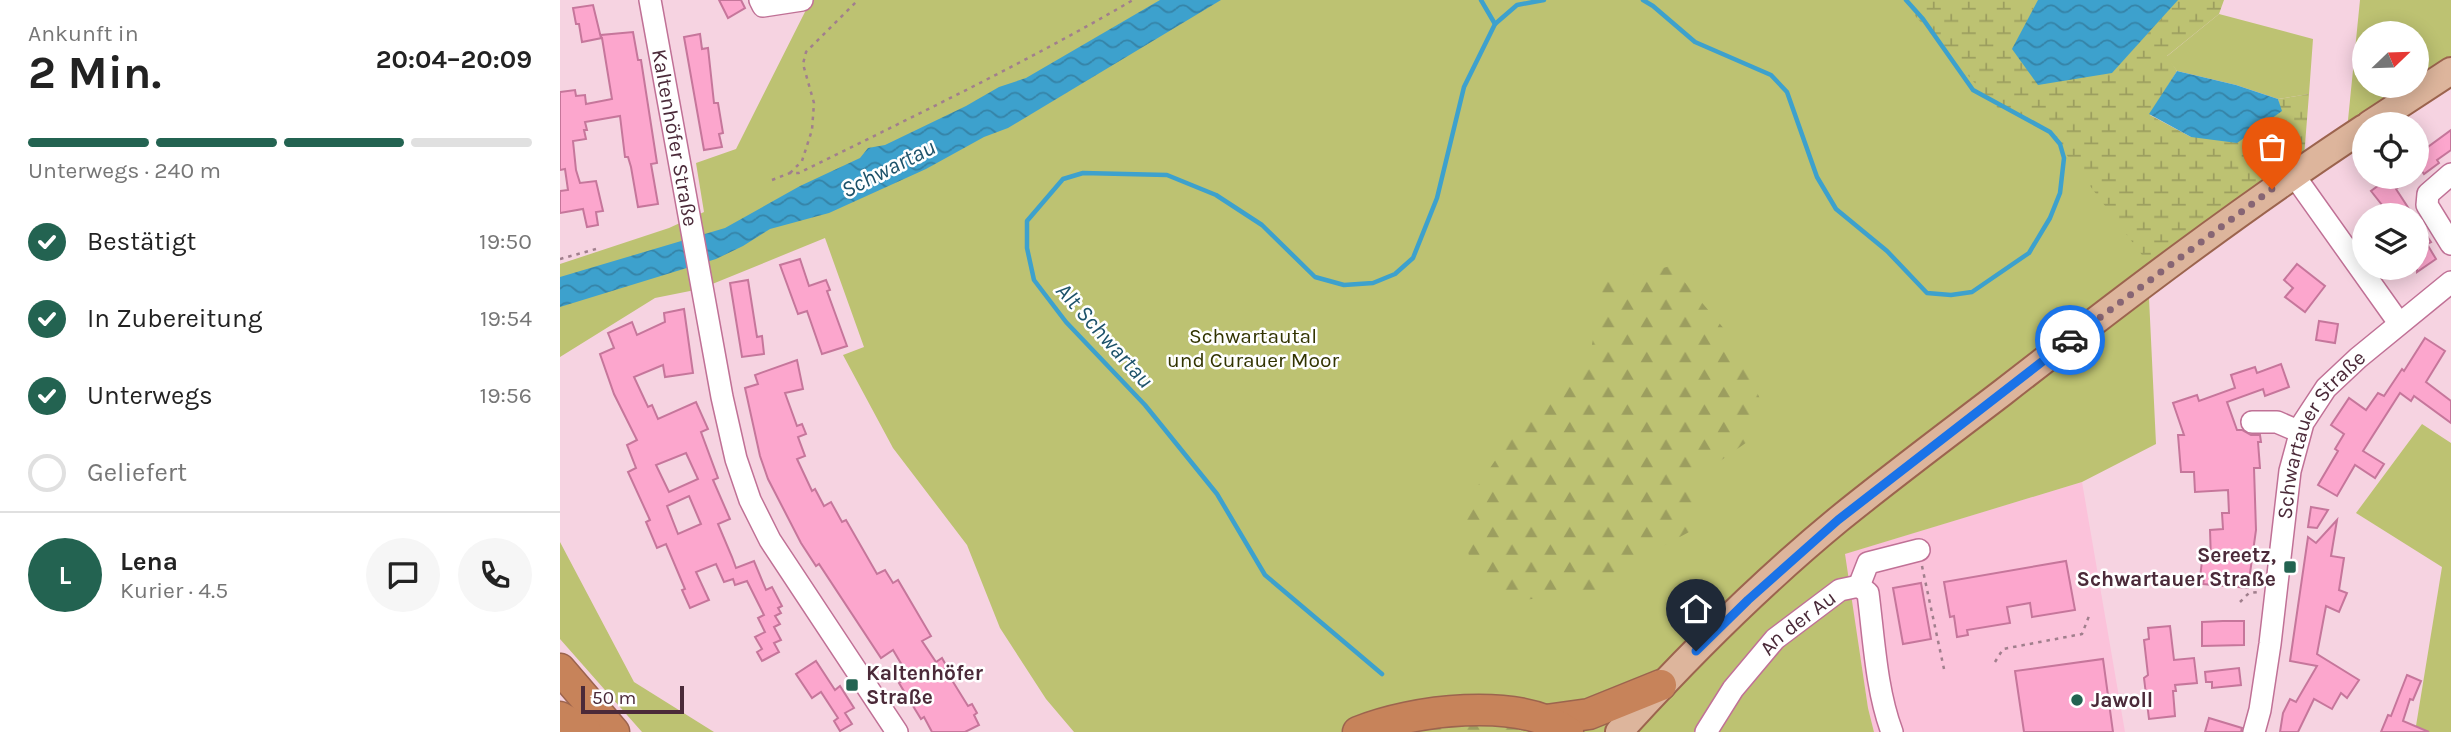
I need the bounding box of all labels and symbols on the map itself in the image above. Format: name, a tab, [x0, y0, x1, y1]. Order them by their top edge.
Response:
north arrow	[2352, 21, 2429, 98]
street label: Kaltenhöfer Straße	[647, 47, 703, 228]
pin	[2242, 117, 2302, 189]
water label: Schwartau	[837, 133, 940, 204]
water label: Alt Schwartau	[1050, 277, 1159, 394]
courier	[2035, 305, 2105, 375]
park label: Schwartautal und Curauer Moor	[1167, 324, 1339, 372]
street label: Schwartauer Straße	[2273, 345, 2370, 521]
place label: Sereetz, Schwartauer Straße	[2077, 543, 2276, 591]
marker: Sereetz, Schwartauer Straße	[2282, 559, 2298, 575]
pin	[1666, 579, 1726, 651]
street label: An der Au	[1755, 585, 1841, 660]
place label: Kaltenhöfer Straße	[866, 661, 984, 709]
marker: Kaltenhöfer Straße	[844, 677, 860, 693]
scale bar	[581, 683, 684, 715]
place label: Jawoll	[2091, 688, 2153, 712]
marker: Jawoll	[2069, 692, 2085, 708]

